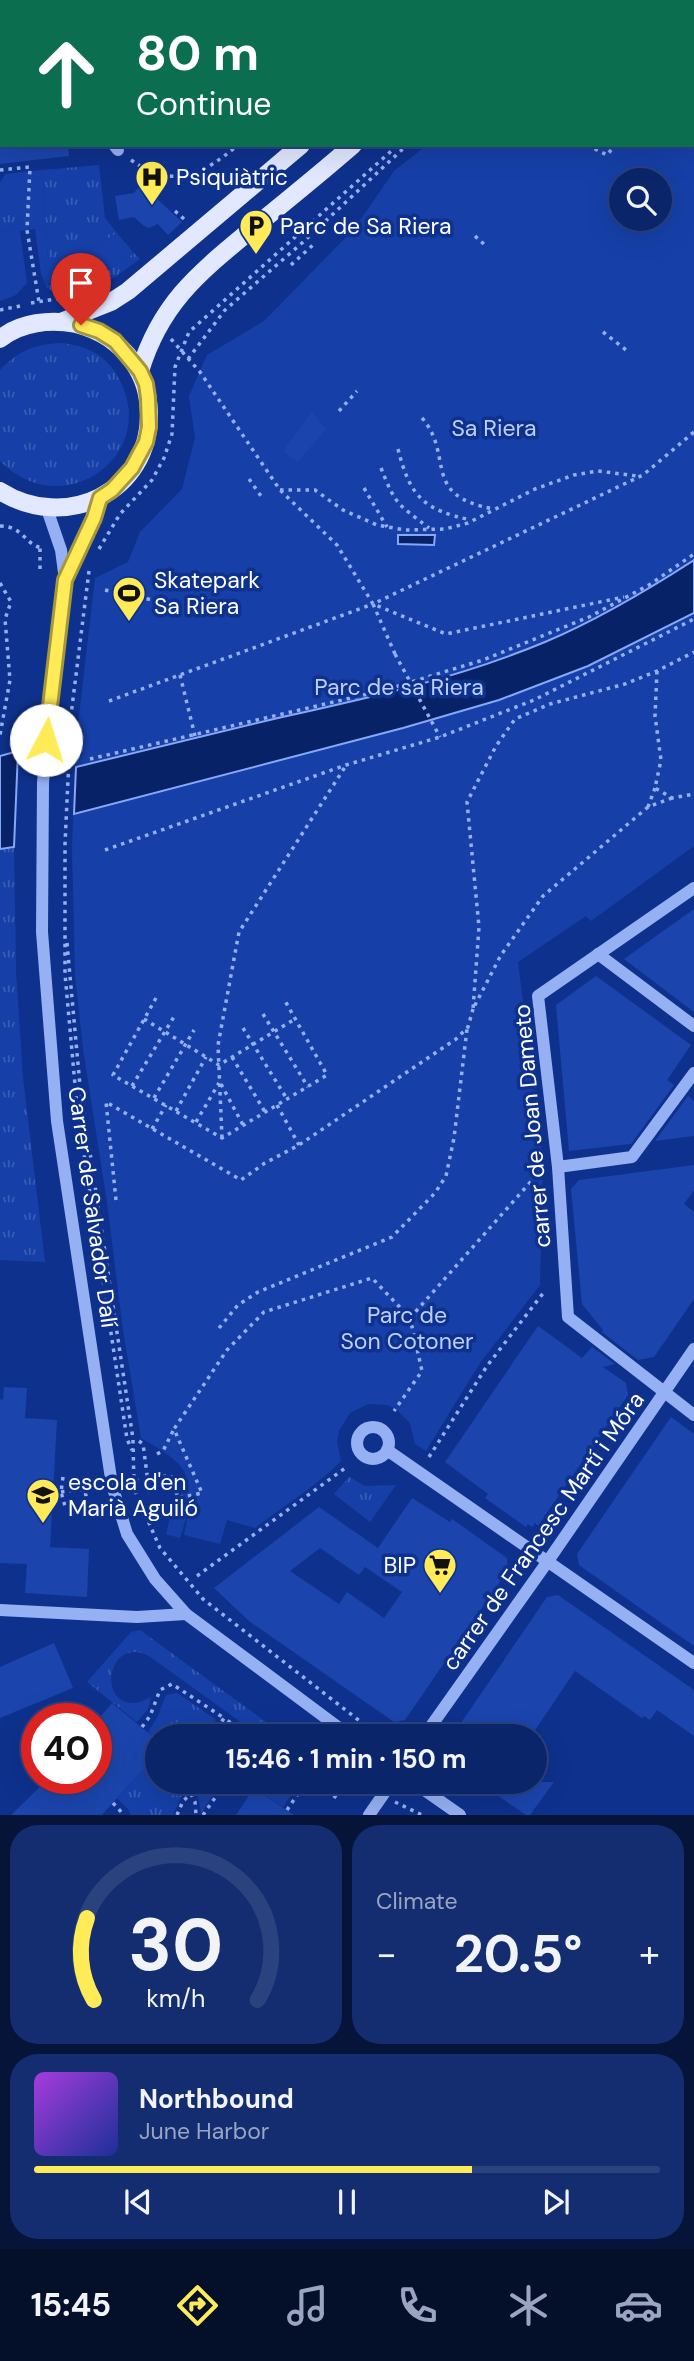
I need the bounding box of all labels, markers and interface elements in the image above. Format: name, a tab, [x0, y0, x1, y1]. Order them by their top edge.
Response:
text: 80 m	[136, 21, 259, 85]
icon: ahead	[21, 28, 112, 119]
text: Continue	[136, 83, 271, 125]
hospital icon: Psiquiàtric	[133, 158, 171, 207]
place label: Psiquiàtric	[176, 162, 288, 192]
map controls	[609, 168, 672, 231]
button: search	[609, 168, 672, 231]
parking icon: Parc de Sa Riera	[237, 207, 275, 256]
place label: Parc de Sa Riera	[280, 211, 452, 241]
pin	[51, 253, 111, 325]
icon: arrive	[62, 264, 100, 302]
park label: Sa Riera	[451, 413, 537, 443]
place label: Skatepark Sa Riera	[154, 565, 260, 621]
sports icon: Skatepark Sa Riera	[110, 574, 148, 623]
park label: Parc de sa Riera	[314, 672, 484, 702]
position arrow	[9, 703, 83, 777]
street label: carrer de Joan Dameto	[506, 1003, 558, 1249]
street label: Carrer de Salvador Dalí	[61, 1084, 125, 1330]
park label: Parc de Son Cotoner	[340, 1300, 474, 1356]
street label: carrer de Francesc Martí i Móra	[435, 1386, 651, 1676]
place label: escola d'en Marià Aguiló	[68, 1467, 198, 1523]
school or university icon: escola d'en Marià Aguiló	[24, 1476, 62, 1525]
supermarket icon: BIP	[421, 1546, 459, 1595]
place label: BIP	[383, 1550, 416, 1580]
speed limit sign: 40	[21, 1703, 112, 1794]
text: 15:46 · 1 min · 150 m	[226, 1742, 466, 1776]
text: Climate	[376, 1886, 458, 1916]
text: 30	[128, 1899, 224, 1994]
text: 20.5°	[454, 1920, 582, 1988]
text: −	[376, 1929, 397, 1979]
text: +	[639, 1929, 660, 1979]
text: km/h	[146, 1982, 206, 2015]
text: Northbound	[139, 2082, 294, 2116]
text: June Harbor	[139, 2116, 269, 2146]
icon: previous	[119, 2183, 157, 2221]
icon: pause	[328, 2183, 366, 2221]
icon: next	[537, 2183, 575, 2221]
icon: directions	[173, 2281, 222, 2330]
icon: music	[283, 2281, 332, 2330]
icon: phone	[393, 2281, 442, 2330]
icon: climate	[504, 2281, 553, 2330]
icon: car	[614, 2281, 663, 2330]
text: 15:45	[31, 2284, 111, 2326]

